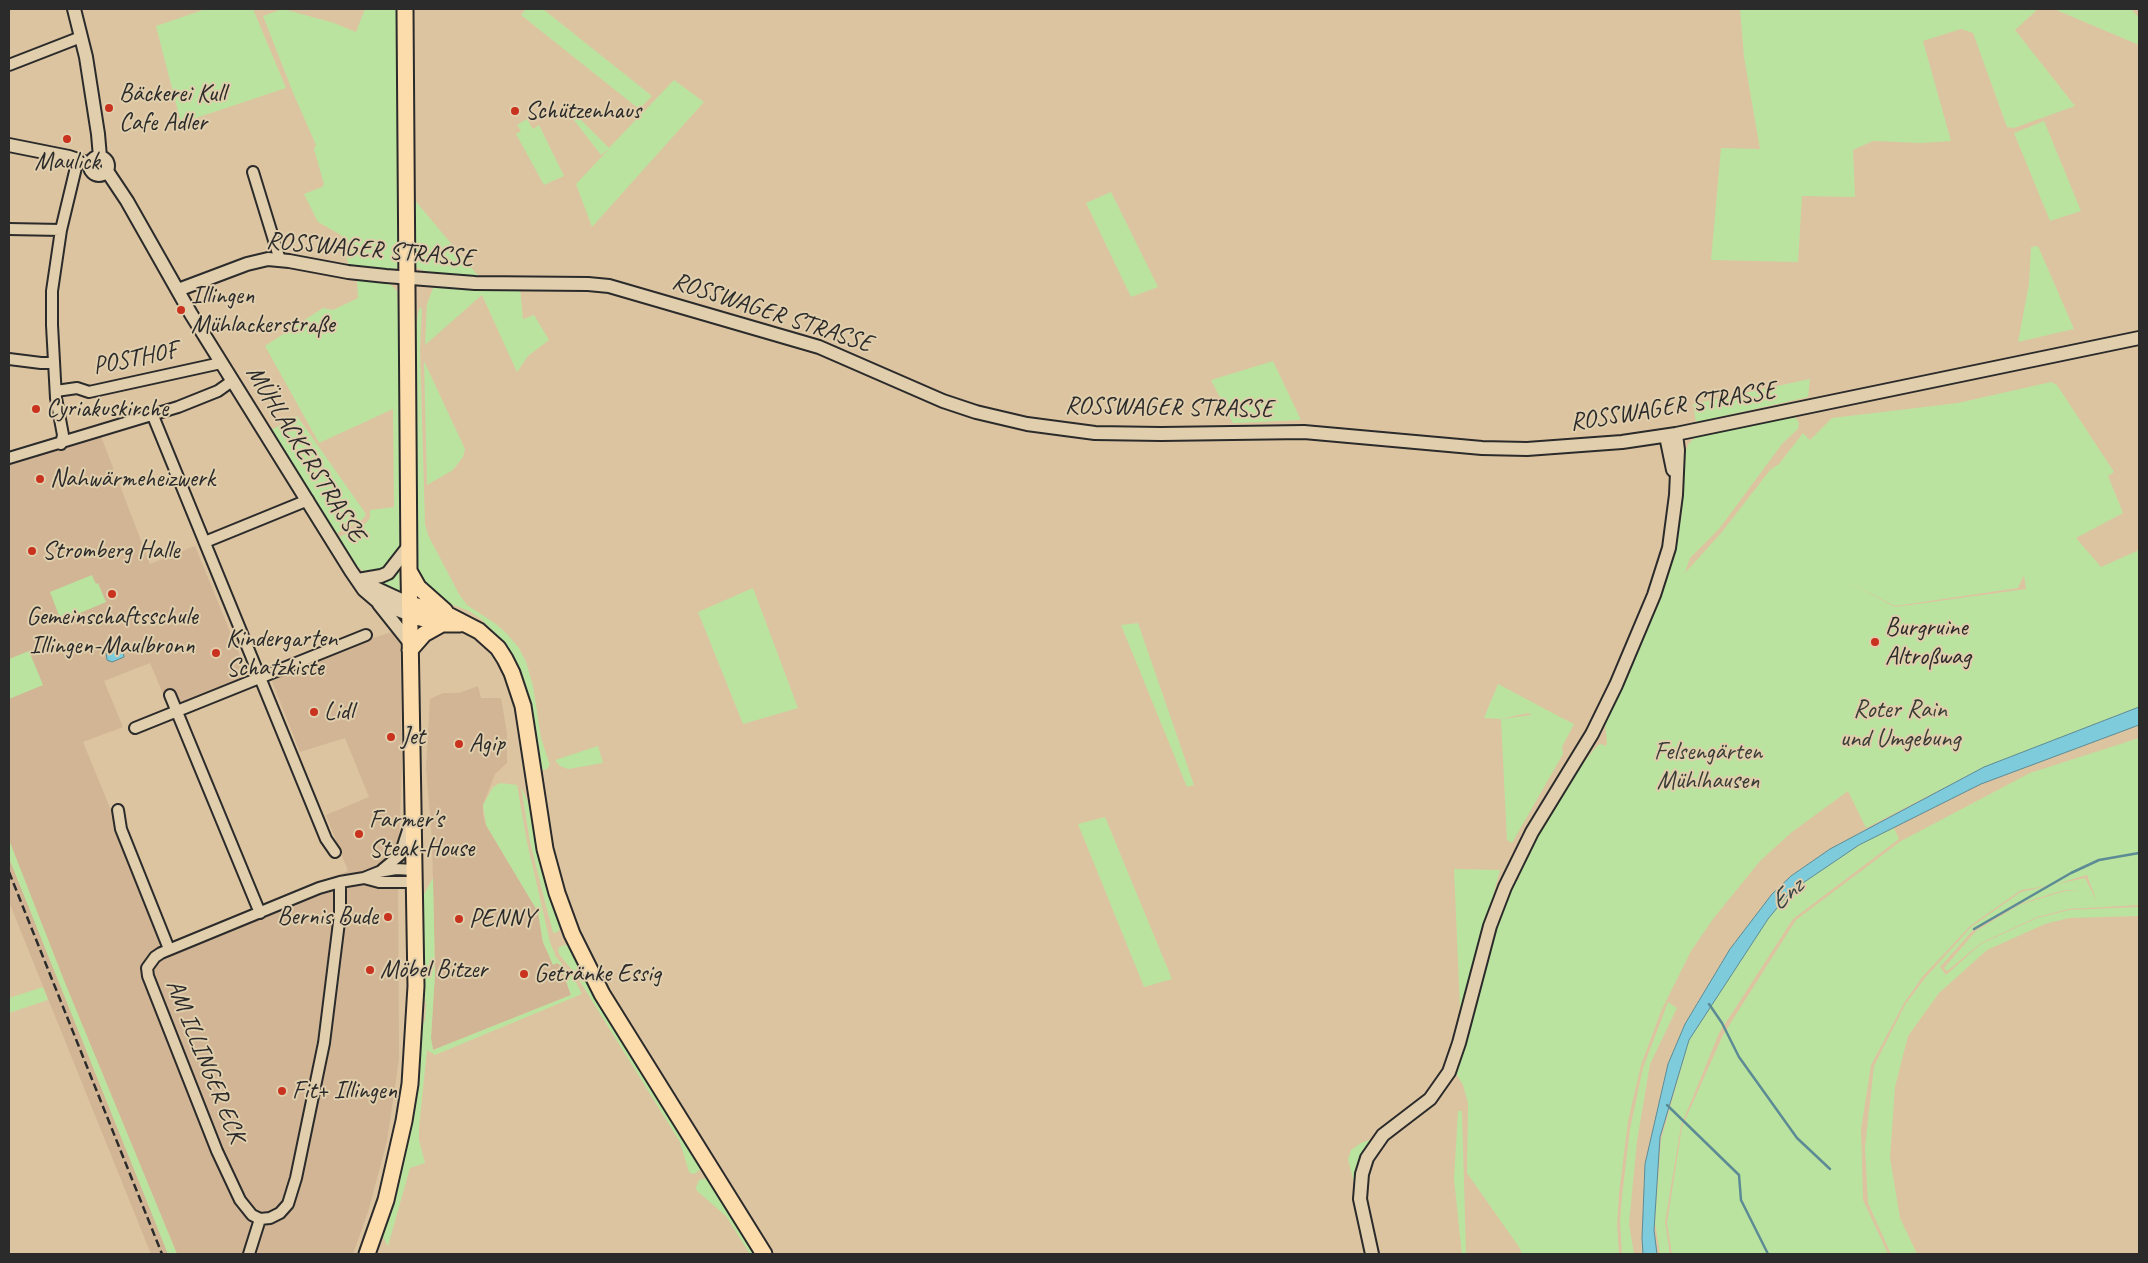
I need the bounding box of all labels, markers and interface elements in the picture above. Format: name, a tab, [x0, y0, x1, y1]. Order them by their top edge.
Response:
place label: Bäckerei Kull Cafe Adler	[119, 79, 226, 138]
place label: Schützenhaus	[525, 96, 641, 126]
marker: Bäckerei Kull Cafe Adler	[103, 102, 115, 114]
marker: Schützenhaus	[509, 105, 521, 117]
marker: Maulick	[61, 133, 73, 145]
place label: Maulick	[35, 147, 99, 177]
street label: ROSSWAGER STRASSE	[265, 226, 475, 274]
street label: ROSSWAGER STRASSE	[668, 267, 876, 359]
place label: Illingen Mühlackerstraße	[191, 281, 335, 340]
marker: Illingen Mühlackerstraße	[175, 304, 187, 316]
street label: POSTHOF	[90, 336, 180, 382]
street label: MÜHLACKERSTRASSE	[239, 360, 371, 548]
street label: ROSSWAGER STRASSE	[1568, 376, 1778, 438]
street label: ROSSWAGER STRASSE	[1065, 391, 1273, 425]
place label: Cyriakuskirche	[46, 394, 168, 424]
marker: Cyriakuskirche	[30, 403, 42, 415]
place label: Nahwärmeheizwerk	[50, 464, 215, 494]
marker: Nahwärmeheizwerk	[34, 473, 46, 485]
place label: Stromberg Halle	[42, 536, 179, 566]
marker: Stromberg Halle	[26, 545, 38, 557]
marker: Gemeinschaftsschule Illingen-Maulbronn	[106, 588, 118, 600]
place label: Gemeinschaftsschule Illingen-Maulbronn	[26, 602, 198, 661]
place label: Burgruine Altroßwag	[1885, 613, 1971, 672]
place label: Kindergarten Schatzkiste	[226, 624, 337, 683]
marker: Burgruine Altroßwag	[1869, 636, 1881, 648]
marker: Kindergarten Schatzkiste	[210, 647, 222, 659]
park label: Roter Rain und Umgebung	[1840, 695, 1960, 754]
place label: Lidl	[324, 697, 354, 727]
marker: Lidl	[308, 706, 320, 718]
place label: Jet	[401, 722, 425, 752]
place label: Agip	[469, 729, 505, 759]
marker: Jet	[385, 731, 397, 743]
park label: Felsengärten Mühlhausen	[1654, 737, 1762, 796]
marker: Agip	[453, 738, 465, 750]
place label: Farmer's Steak-House	[369, 805, 474, 864]
marker: Farmer's Steak-House	[353, 828, 365, 840]
water label: Enz	[1764, 872, 1810, 918]
place label: Bernis Bude	[277, 902, 378, 932]
place label: PENNY	[469, 904, 534, 934]
marker: Bernis Bude	[382, 911, 394, 923]
marker: PENNY	[453, 913, 465, 925]
place label: Möbel Bitzer	[380, 955, 487, 985]
place label: Getränke Essig	[534, 959, 661, 989]
marker: Möbel Bitzer	[364, 964, 376, 976]
marker: Getränke Essig	[518, 968, 530, 980]
street label: AM ILLINGER ECK	[159, 975, 251, 1147]
place label: Fit+ Illingen	[292, 1076, 397, 1106]
marker: Fit+ Illingen	[276, 1085, 288, 1097]

